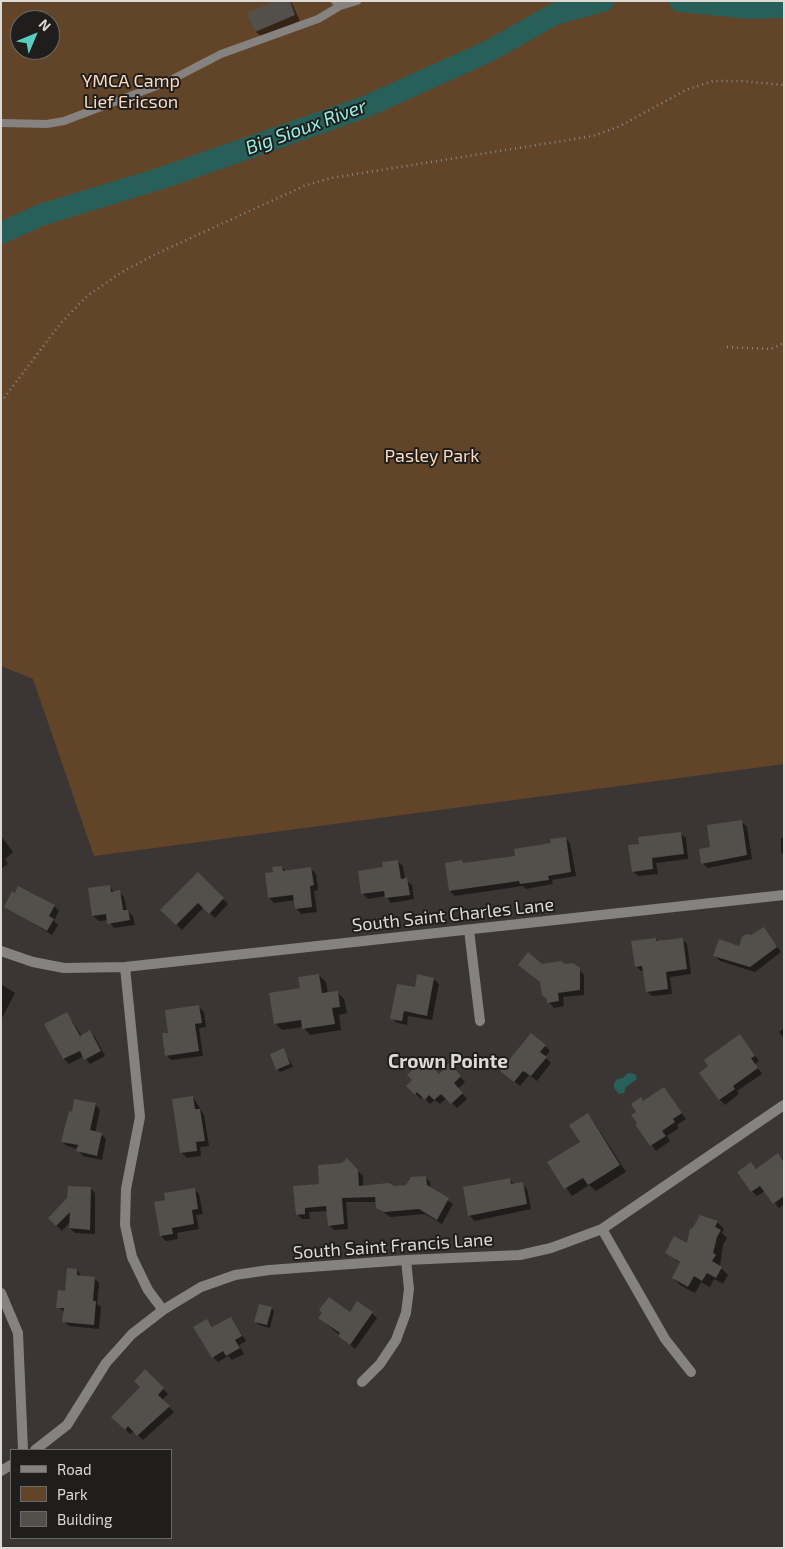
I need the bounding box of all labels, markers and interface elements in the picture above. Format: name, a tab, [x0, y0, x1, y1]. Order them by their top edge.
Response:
north arrow	[10, 10, 60, 60]
text: N	[36, 15, 55, 34]
park label: YMCA Camp Lief Ericson	[82, 70, 180, 112]
water label: Big Sioux River	[242, 95, 370, 159]
park label: Pasley Park	[385, 445, 479, 467]
street label: South Saint Charles Lane	[351, 894, 555, 936]
district label: Crown Pointe	[388, 1051, 508, 1073]
street label: South Saint Francis Lane	[292, 1228, 494, 1264]
legend	[10, 1449, 172, 1539]
text: Road	[57, 1460, 92, 1478]
text: Park	[57, 1485, 88, 1503]
text: Building	[57, 1510, 112, 1528]

